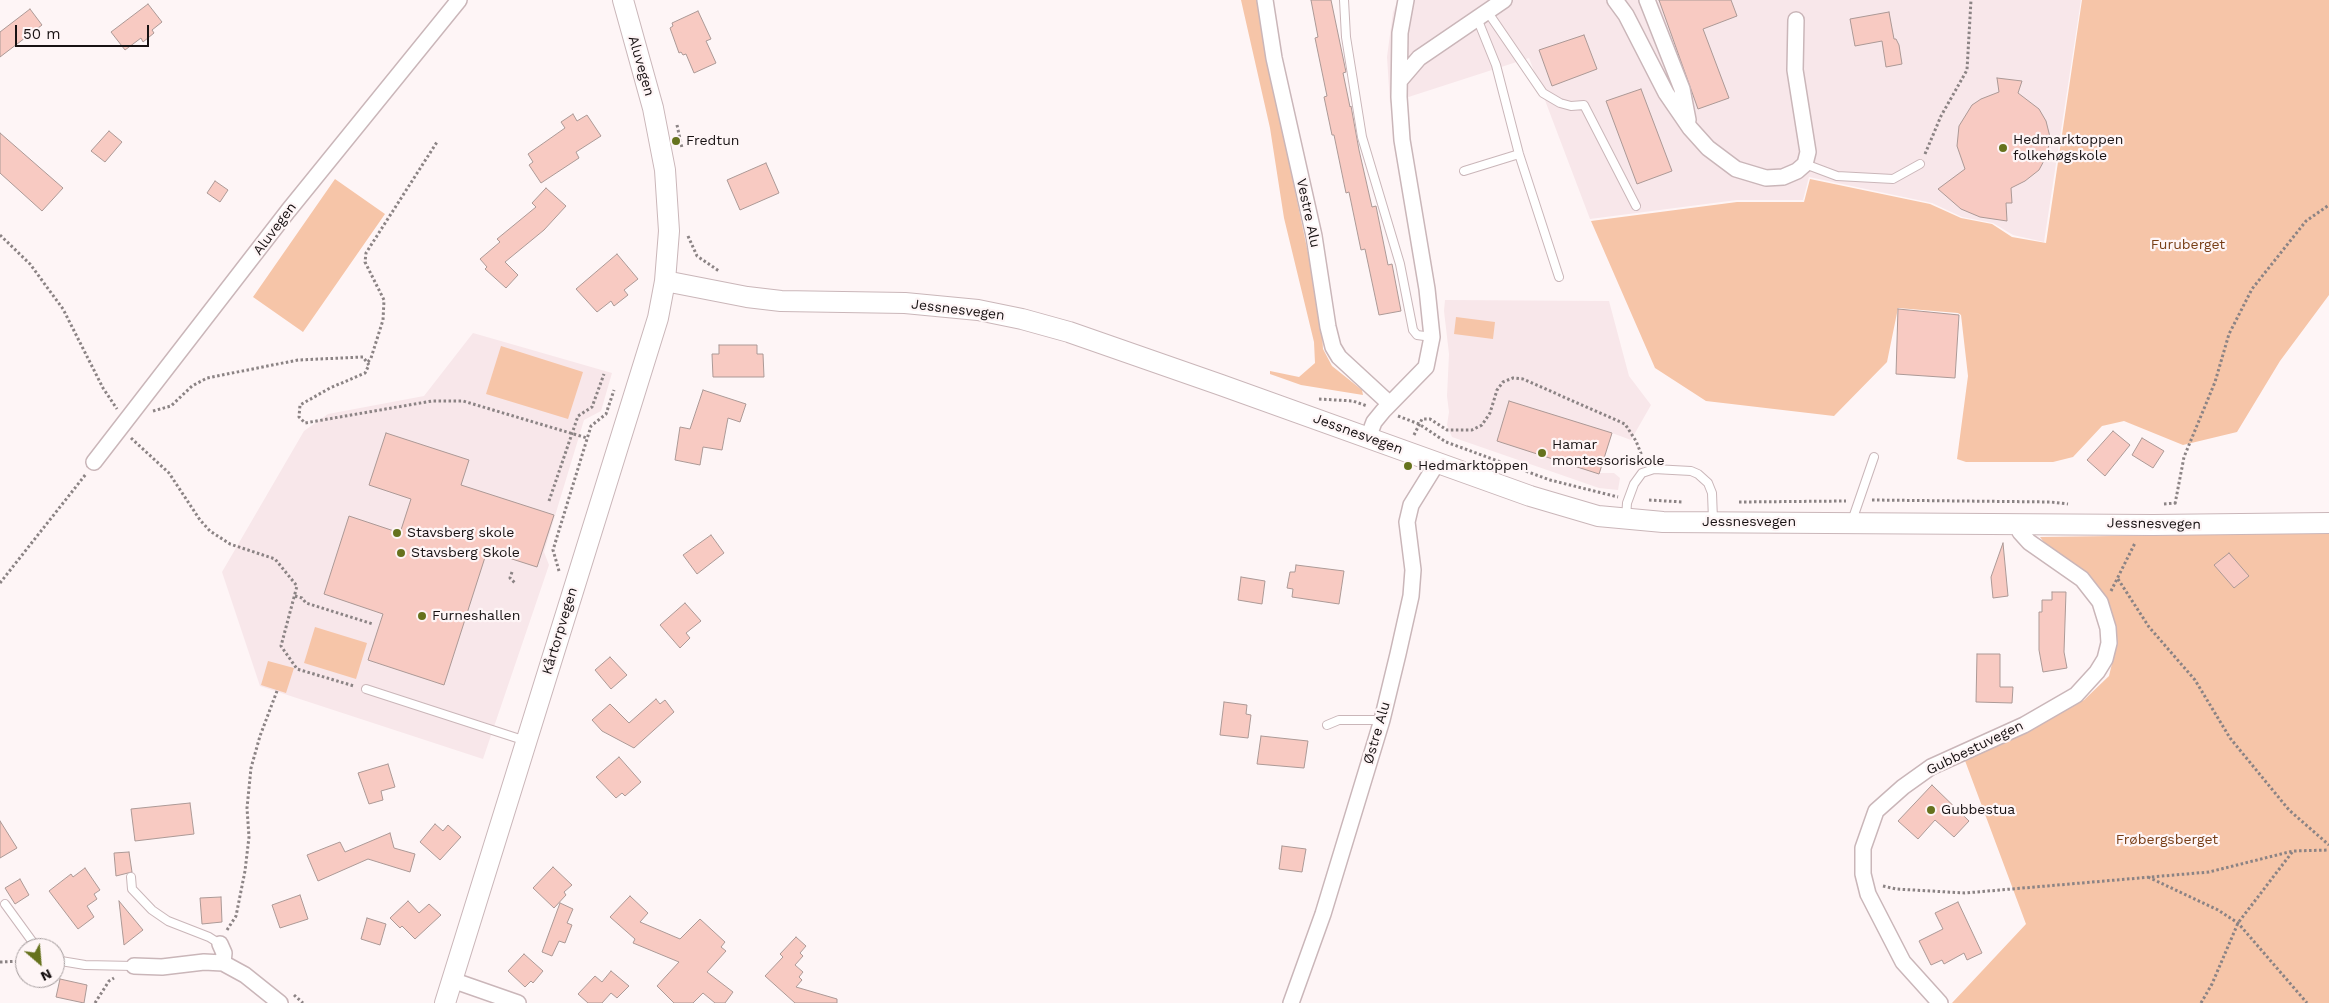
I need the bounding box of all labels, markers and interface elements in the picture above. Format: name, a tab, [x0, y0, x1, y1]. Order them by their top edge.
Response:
scale bar	[18, 15, 151, 47]
text: 50 m	[23, 25, 60, 43]
street label: Aluvegen	[624, 34, 658, 98]
place label: Hedmarktoppen folkehøgskole	[2013, 132, 2124, 164]
place label: Fredtun	[686, 133, 739, 149]
marker: Fredtun	[670, 135, 682, 147]
marker: Hedmarktoppen folkehøgskole	[1997, 142, 2009, 154]
street label: Vestre Alu	[1292, 177, 1324, 249]
street label: Aluvegen	[250, 199, 300, 259]
park label: Furuberget	[2151, 237, 2225, 253]
street label: Jessnesvegen	[910, 296, 1006, 324]
street label: Jessnesvegen	[1311, 410, 1405, 458]
place label: Hamar montessoriskole	[1552, 437, 1665, 470]
marker: Hamar montessoriskole	[1536, 447, 1548, 459]
place label: Hedmarktoppen	[1418, 458, 1529, 474]
marker: Hedmarktoppen	[1402, 460, 1414, 472]
street label: Jessnesvegen	[1702, 514, 1796, 530]
street label: Jessnesvegen	[2107, 515, 2201, 533]
place label: Stavsberg skole	[407, 525, 514, 541]
marker: Stavsberg skole	[391, 527, 403, 539]
place label: Stavsberg Skole	[411, 545, 520, 561]
marker: Stavsberg Skole	[395, 547, 407, 559]
street label: Kårtorpvegen	[539, 585, 581, 677]
place label: Furneshallen	[432, 608, 520, 624]
marker: Furneshallen	[416, 610, 428, 622]
street label: Østre Alu	[1360, 700, 1394, 766]
street label: Gubbestuvegen	[1924, 717, 2026, 779]
place label: Gubbestua	[1941, 802, 2015, 818]
marker: Gubbestua	[1925, 804, 1937, 816]
park label: Frøbergsberget	[2116, 832, 2218, 848]
north arrow	[15, 938, 65, 988]
text: N	[38, 966, 55, 985]

